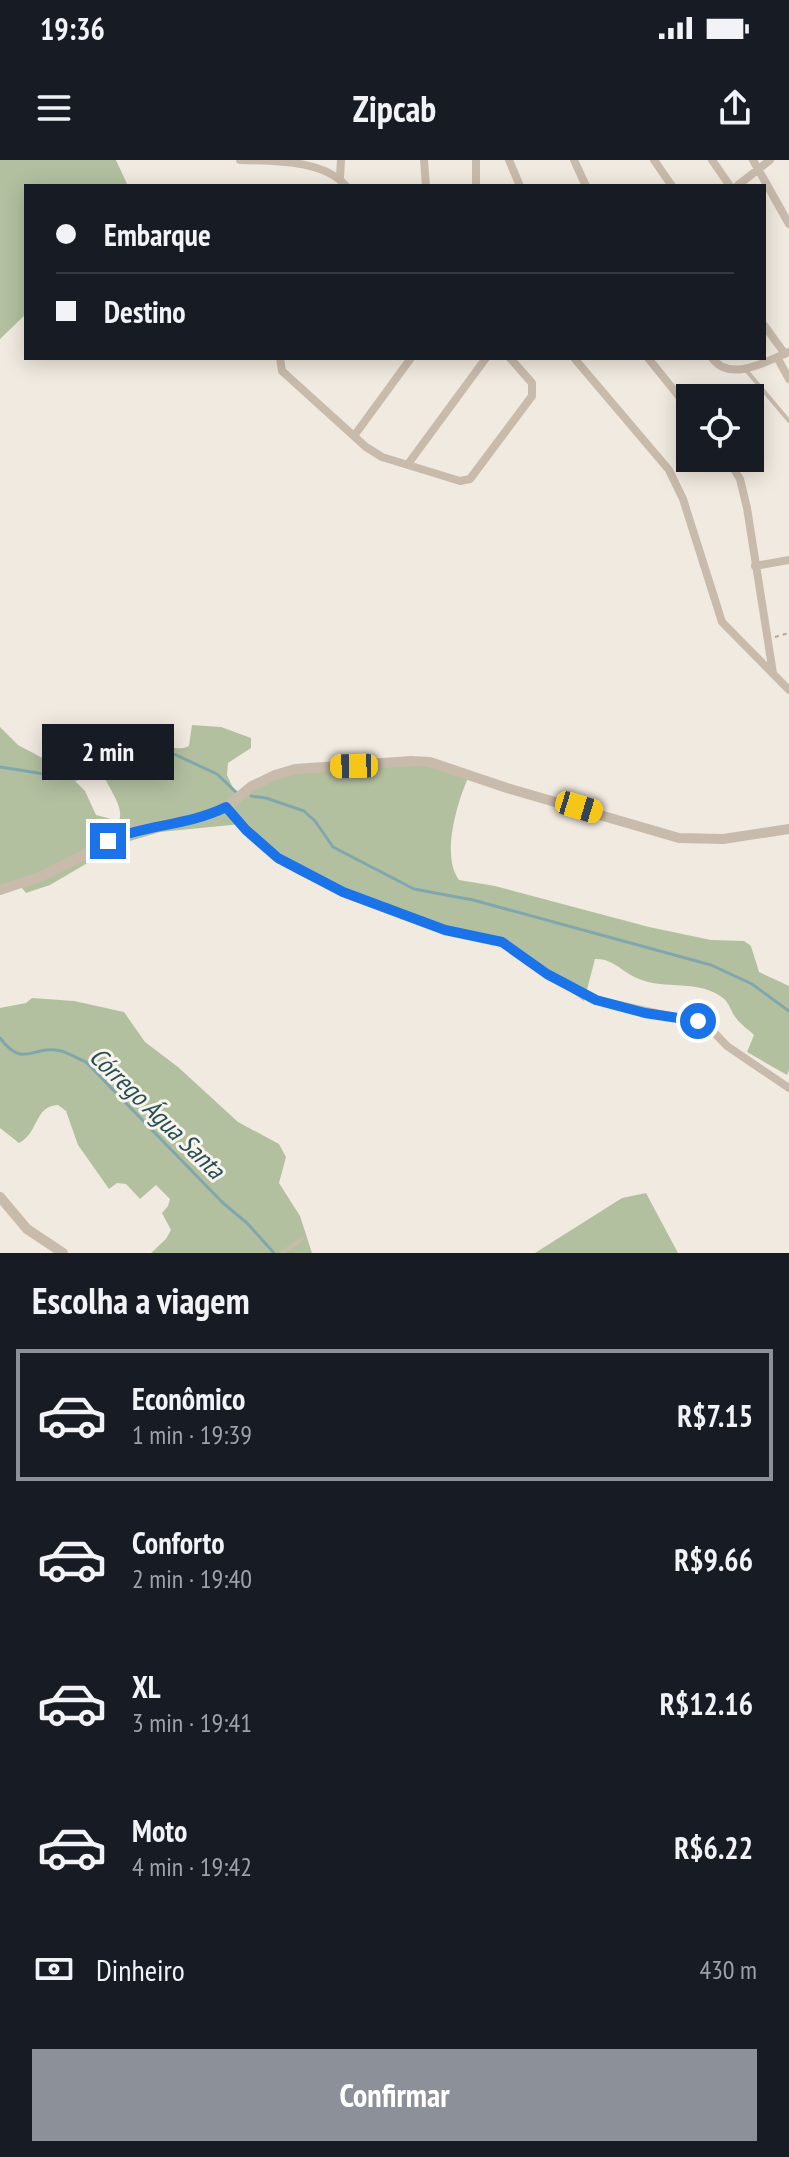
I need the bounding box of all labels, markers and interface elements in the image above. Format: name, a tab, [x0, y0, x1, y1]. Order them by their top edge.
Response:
text: 19:36	[40, 9, 105, 48]
text: Zipcab	[353, 85, 436, 132]
icon: menu	[32, 86, 76, 130]
icon: share	[713, 86, 757, 130]
text: Embarque	[104, 215, 211, 254]
text: Destino	[104, 292, 186, 331]
map controls	[676, 384, 764, 472]
button: locate	[676, 384, 764, 472]
callout: 2 min	[42, 725, 174, 781]
text: 2 min	[82, 735, 134, 768]
car	[330, 754, 378, 778]
car	[553, 789, 605, 825]
route end	[90, 823, 126, 859]
route start	[680, 1003, 716, 1039]
water label: Córrego Água Santa	[83, 1040, 233, 1187]
text: Escolha a viagem	[32, 1277, 250, 1324]
icon: car	[36, 1379, 108, 1451]
text: Econômico	[132, 1379, 245, 1418]
text: R$7.15	[677, 1396, 753, 1435]
text: 1 min · 19:39	[132, 1418, 252, 1451]
icon: car	[36, 1523, 108, 1595]
text: Conforto	[132, 1523, 225, 1562]
text: R$9.66	[674, 1540, 753, 1579]
text: 2 min · 19:40	[132, 1562, 252, 1595]
icon: car	[36, 1667, 108, 1739]
text: XL	[132, 1667, 161, 1706]
text: R$12.16	[660, 1684, 753, 1723]
text: 3 min · 19:41	[132, 1706, 252, 1739]
icon: car	[36, 1811, 108, 1883]
text: Moto	[132, 1811, 187, 1850]
text: R$6.22	[674, 1828, 753, 1867]
text: 4 min · 19:42	[132, 1850, 252, 1883]
icon: cash	[32, 1947, 76, 1991]
text: Dinheiro	[96, 1950, 185, 1989]
text: 430 m	[699, 1953, 757, 1986]
button: Confirmar	[32, 2049, 757, 2141]

